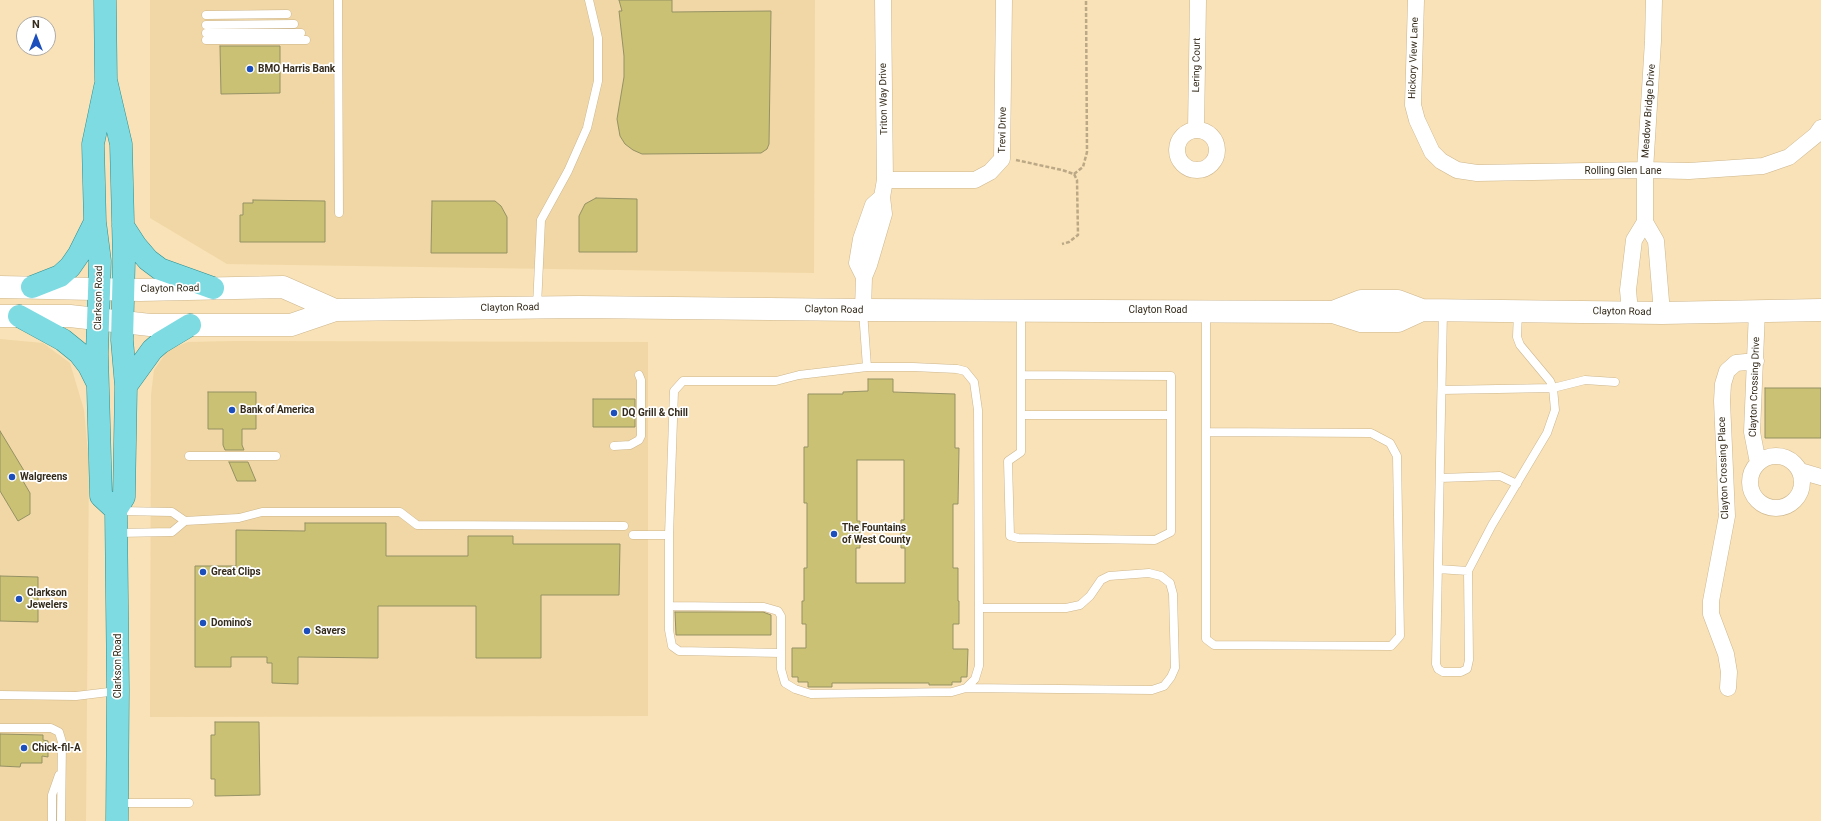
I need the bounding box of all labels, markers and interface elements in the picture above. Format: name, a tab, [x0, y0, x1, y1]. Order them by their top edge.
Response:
north arrow	[16, 16, 56, 56]
street label: Hickory View Lane	[1407, 17, 1421, 99]
text: N	[32, 18, 40, 31]
street label: Lering Court	[1191, 38, 1203, 92]
place label: BMO Harris Bank	[258, 63, 335, 75]
street label: Triton Way Drive	[877, 63, 891, 135]
marker: BMO Harris Bank	[245, 64, 255, 74]
street label: Meadow Bridge Drive	[1640, 64, 1658, 158]
street label: Trevi Drive	[997, 107, 1009, 153]
street label: Rolling Glen Lane	[1585, 165, 1661, 177]
street label: Clarkson Road	[92, 266, 106, 330]
street label: Clayton Road	[140, 282, 200, 296]
street label: Clayton Road	[480, 301, 540, 315]
street label: Clayton Road	[804, 303, 864, 317]
street label: Clayton Road	[1129, 304, 1187, 316]
street label: Clayton Road	[1592, 305, 1652, 319]
street label: Clayton Crossing Drive	[1747, 337, 1763, 437]
place label: Bank of America	[240, 404, 314, 416]
marker: Bank of America	[227, 405, 237, 415]
place label: DQ Grill & Chill	[622, 407, 688, 419]
marker: DQ Grill & Chill	[609, 408, 619, 418]
street label: Clayton Crossing Place	[1716, 417, 1732, 519]
place label: Walgreens	[20, 471, 67, 483]
marker: Walgreens	[7, 472, 17, 482]
place label: The Fountains of West County	[842, 522, 911, 546]
marker: The Fountains of West County	[829, 529, 839, 539]
place label: Great Clips	[211, 566, 261, 578]
marker: Great Clips	[198, 567, 208, 577]
place label: Clarkson Jewelers	[27, 587, 68, 610]
marker: Clarkson Jewelers	[14, 594, 24, 604]
place label: Domino's	[211, 617, 252, 629]
marker: Domino's	[198, 618, 208, 628]
place label: Savers	[315, 625, 346, 637]
marker: Savers	[302, 626, 312, 636]
street label: Clarkson Road	[112, 634, 124, 698]
place label: Chick-fil-A	[32, 742, 81, 754]
marker: Chick-fil-A	[19, 743, 29, 753]

